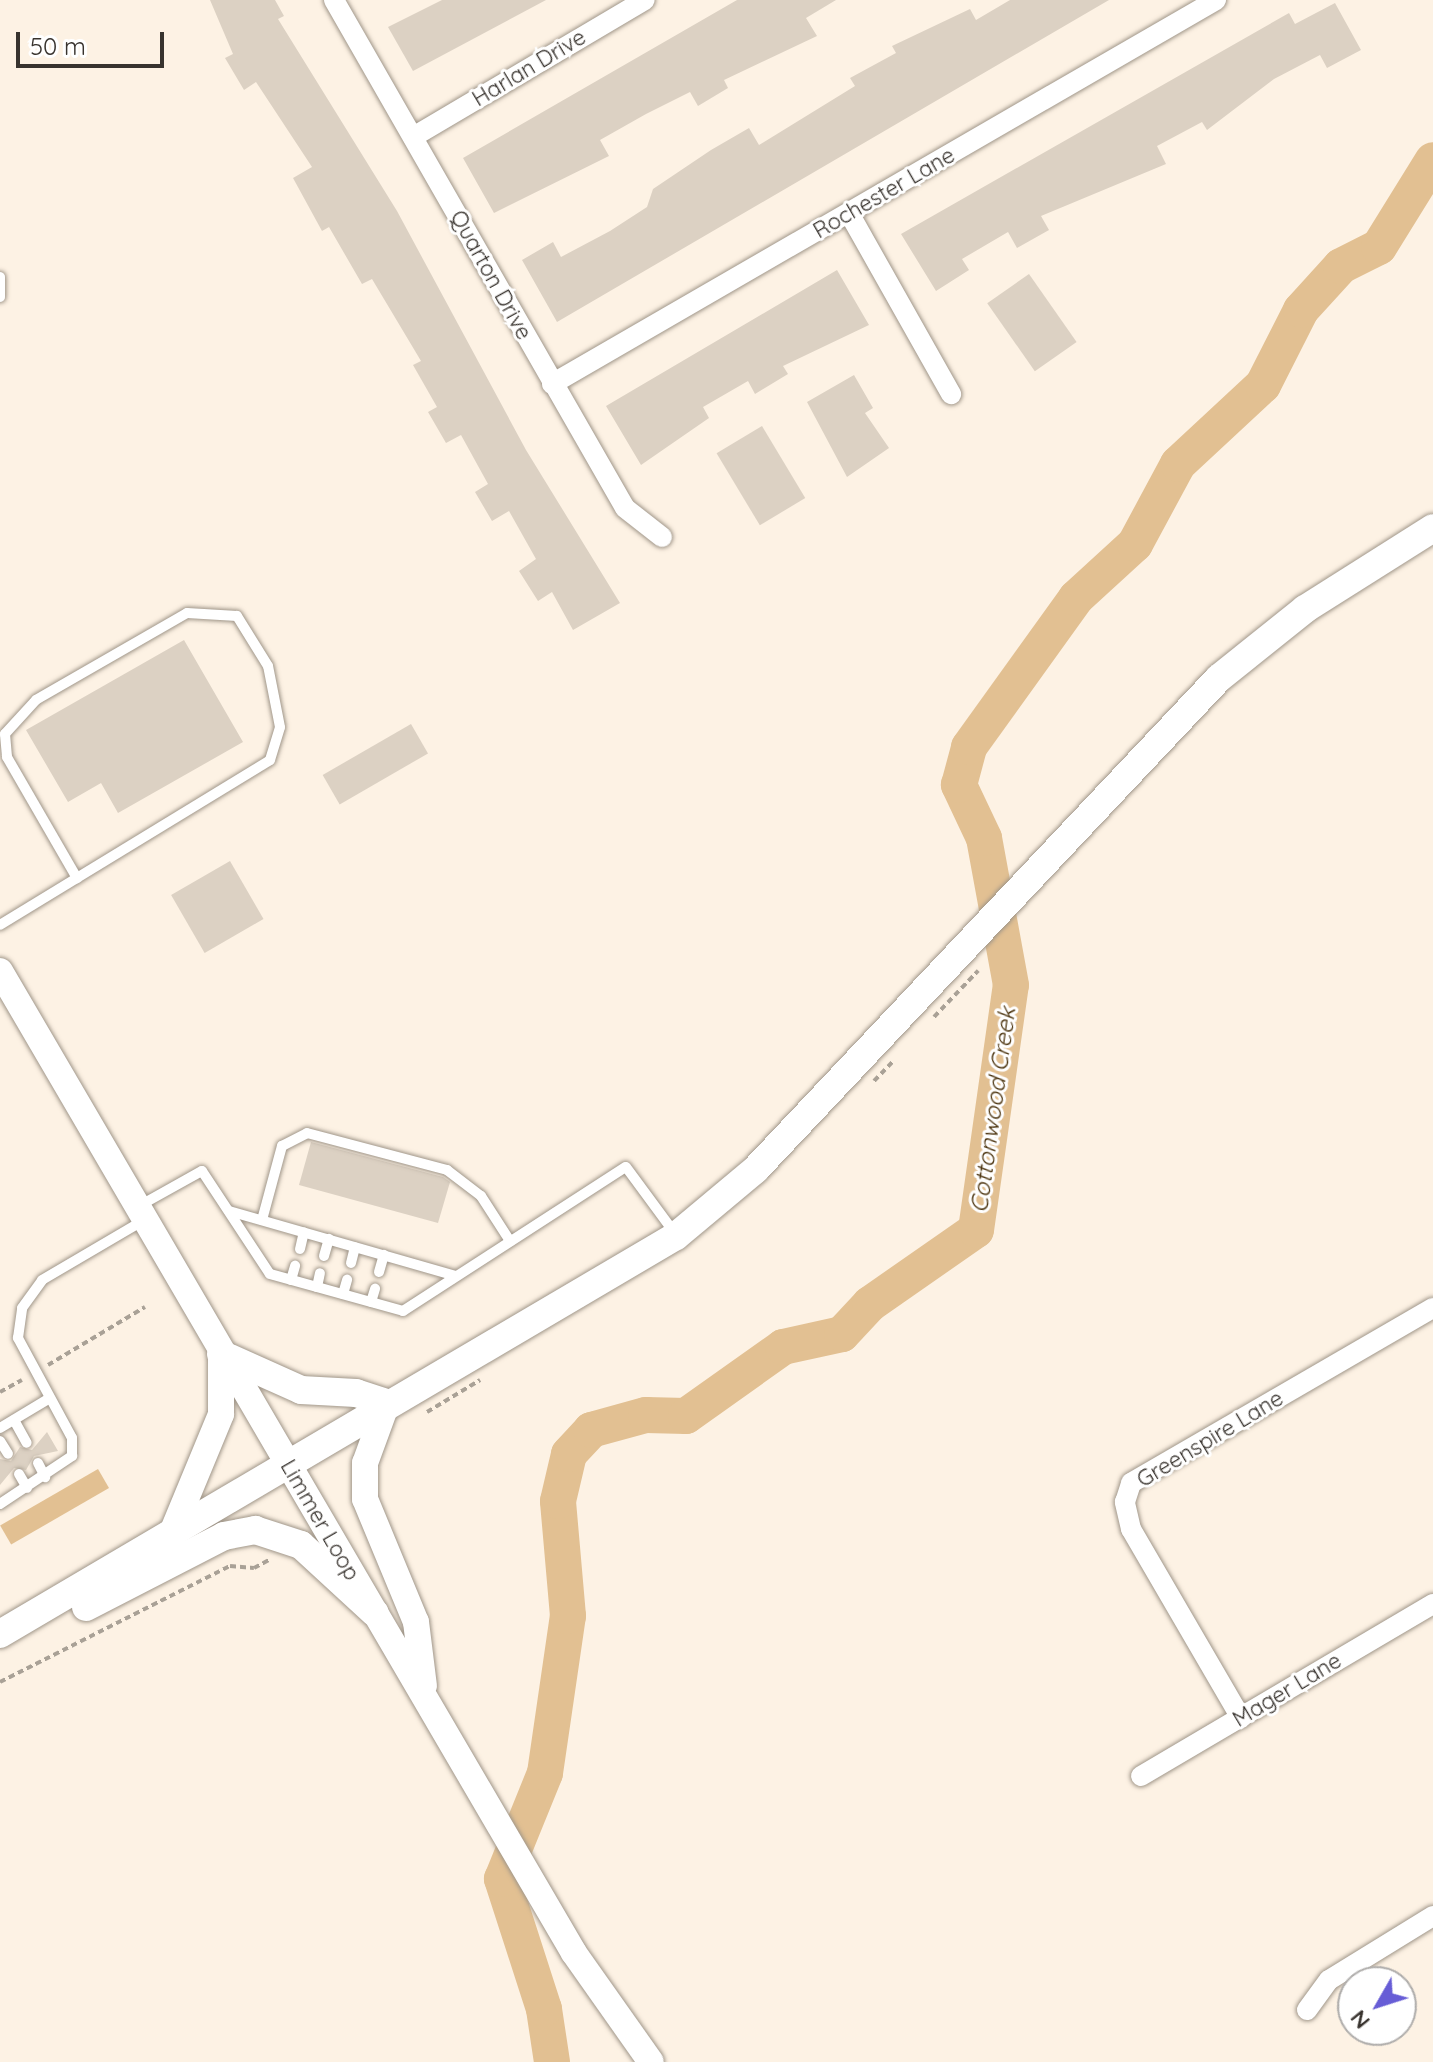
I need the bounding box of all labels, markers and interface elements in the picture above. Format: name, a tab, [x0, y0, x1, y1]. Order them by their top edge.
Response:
scale bar	[20, 16, 168, 66]
street label: Harlan Drive	[467, 24, 591, 112]
text: 50 m	[30, 31, 86, 61]
street label: Rochester Lane	[809, 142, 959, 244]
street label: Quarton Drive	[445, 206, 537, 344]
water label: Cottonwood Creek	[964, 1005, 1022, 1215]
street label: Greenspire Lane	[1132, 1385, 1288, 1493]
street label: Limmer Loop	[275, 1455, 365, 1585]
street label: Mager Lane	[1228, 1647, 1346, 1733]
north arrow	[1337, 1966, 1417, 2046]
text: N	[1344, 2005, 1376, 2035]

